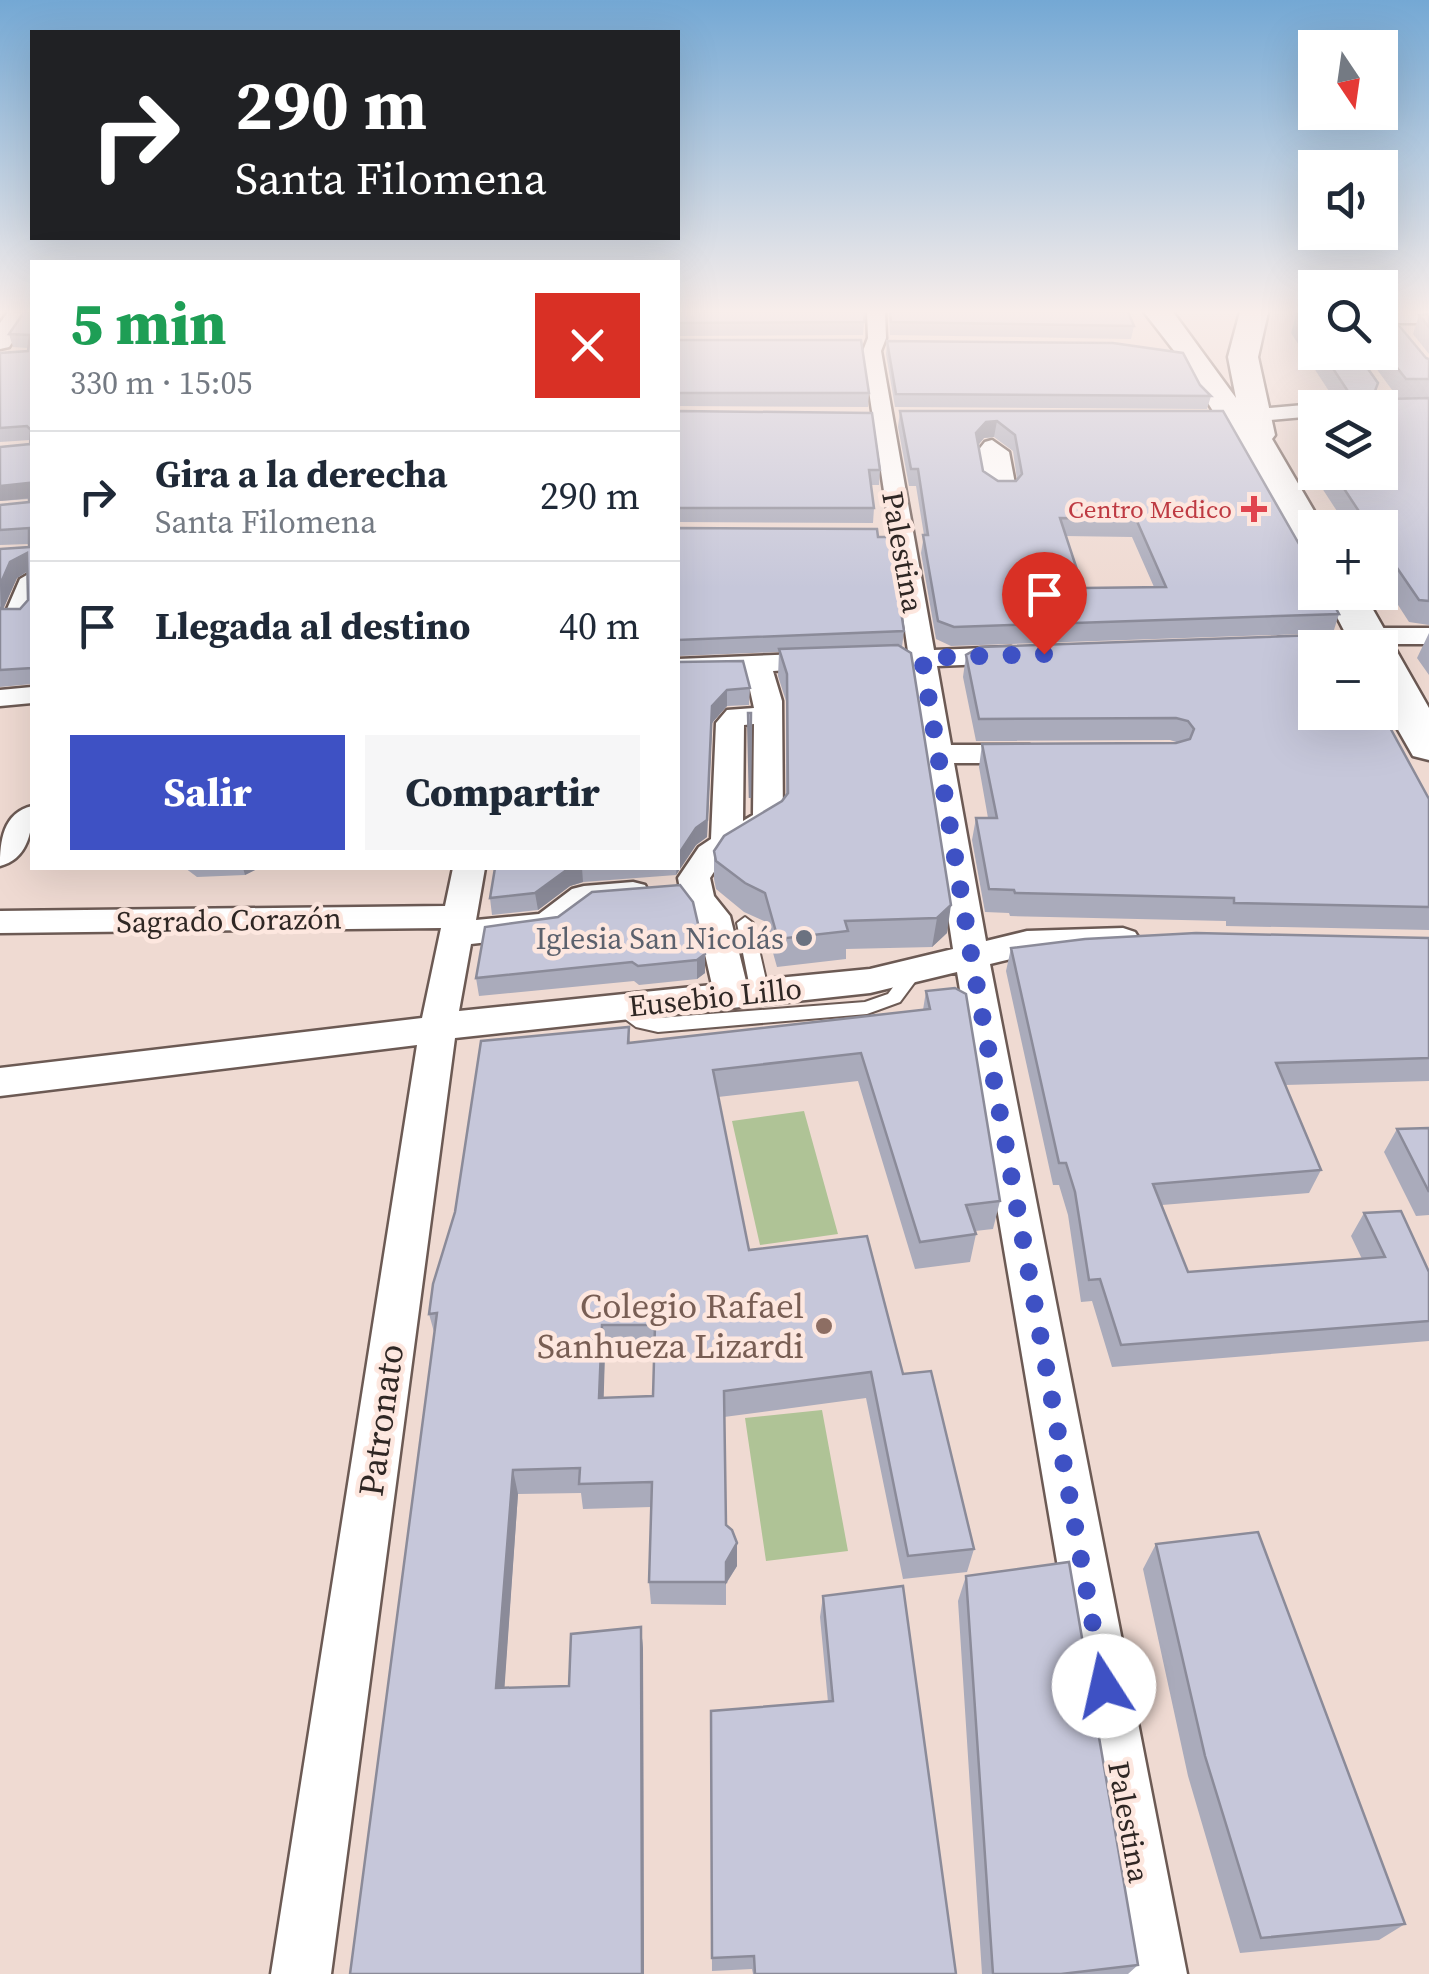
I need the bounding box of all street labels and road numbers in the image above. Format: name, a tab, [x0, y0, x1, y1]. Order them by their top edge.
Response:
street label: Palestina	[872, 488, 934, 617]
street label: Sagrado Corazón	[116, 898, 342, 942]
street label: Eusebio Lillo	[626, 968, 804, 1026]
street label: Patronato	[347, 1341, 415, 1499]
street label: Palestina	[1098, 1758, 1160, 1887]

